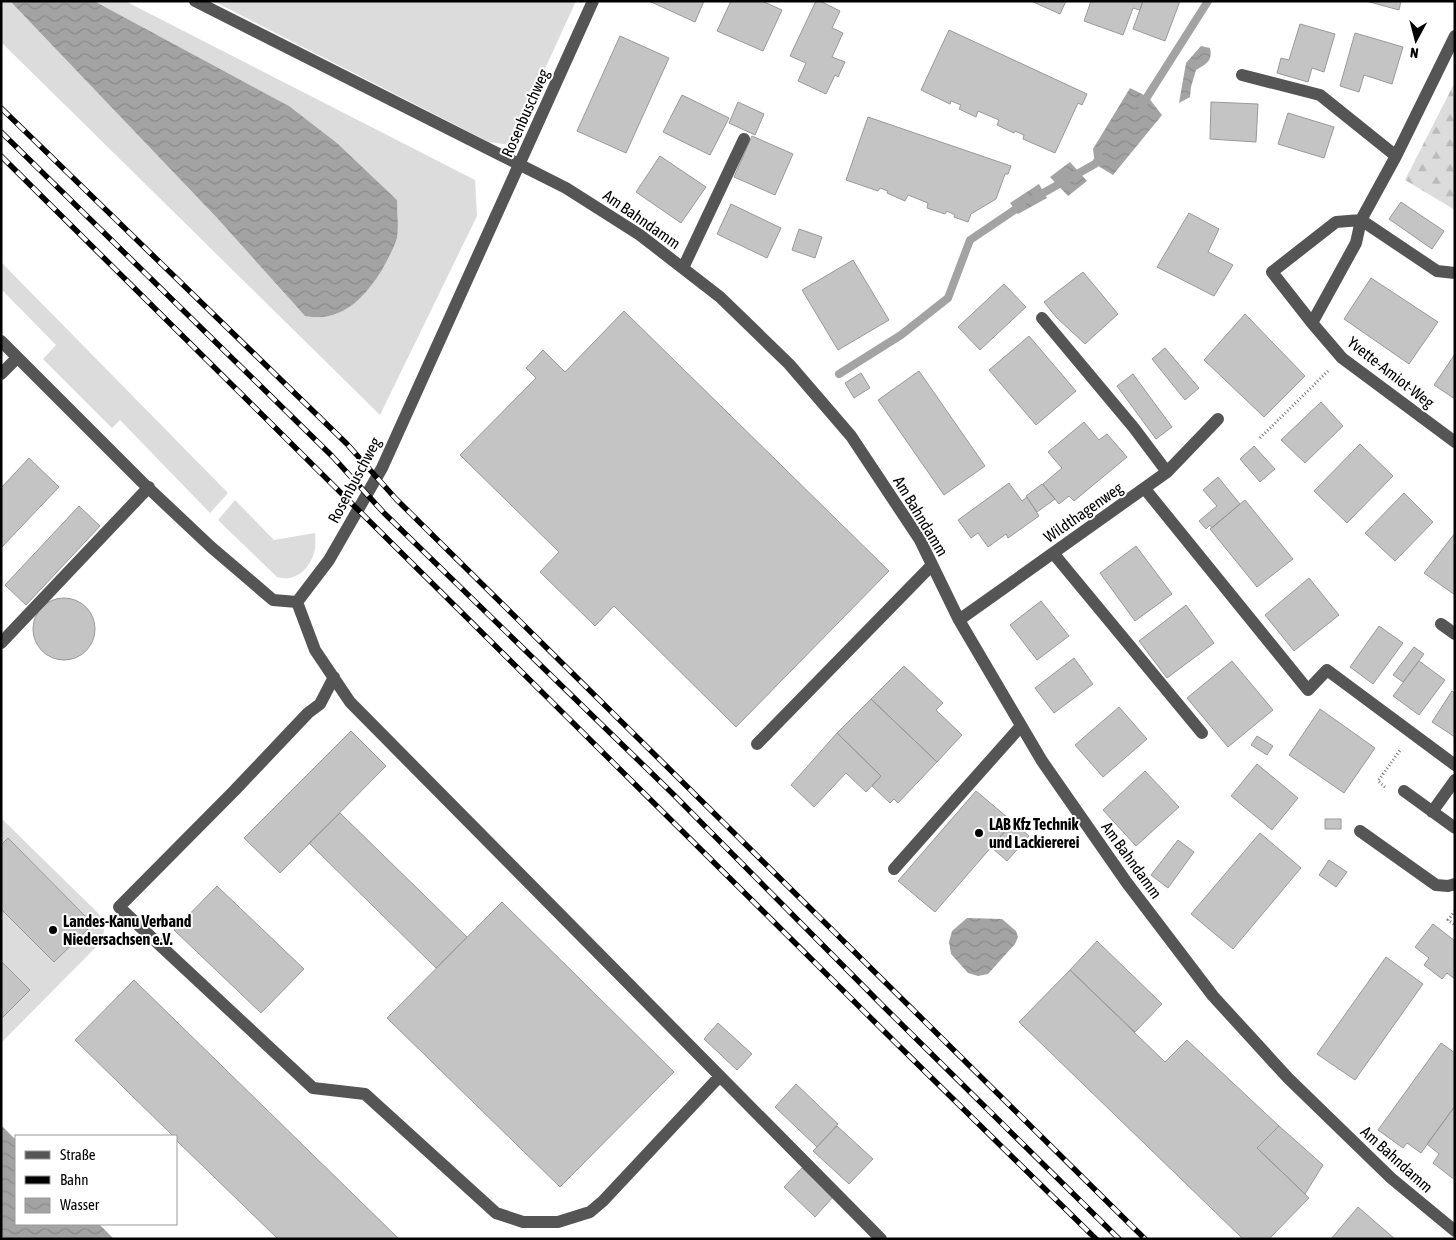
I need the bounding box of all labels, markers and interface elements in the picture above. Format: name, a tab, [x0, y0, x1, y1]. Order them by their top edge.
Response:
north arrow	[1391, 15, 1441, 65]
text: N	[1409, 44, 1419, 61]
street label: Rosenbuschweg	[498, 66, 553, 160]
street label: Am Bahndamm	[600, 186, 684, 252]
street label: Yvette-Amiot-Weg	[1343, 333, 1438, 412]
street label: Rosenbuschweg	[324, 434, 385, 526]
street label: Am Bahndamm	[890, 473, 952, 559]
street label: Wildthagenweg	[1040, 478, 1126, 547]
place label: LAB Kfz Technik und Lackiererei	[989, 815, 1080, 851]
street label: Am Bahndamm	[1098, 818, 1166, 902]
marker: LAB Kfz Technik und Lackiererei	[973, 827, 985, 839]
place label: Landes-Kanu Verband Niedersachsen e.V.	[63, 912, 192, 948]
marker: Landes-Kanu Verband Niedersachsen e.V.	[47, 924, 59, 936]
street label: Am Bahndamm	[1357, 1122, 1437, 1196]
legend	[15, 1135, 178, 1225]
text: Straße	[60, 1146, 96, 1163]
text: Bahn	[60, 1171, 89, 1188]
text: Wasser	[60, 1196, 100, 1213]

